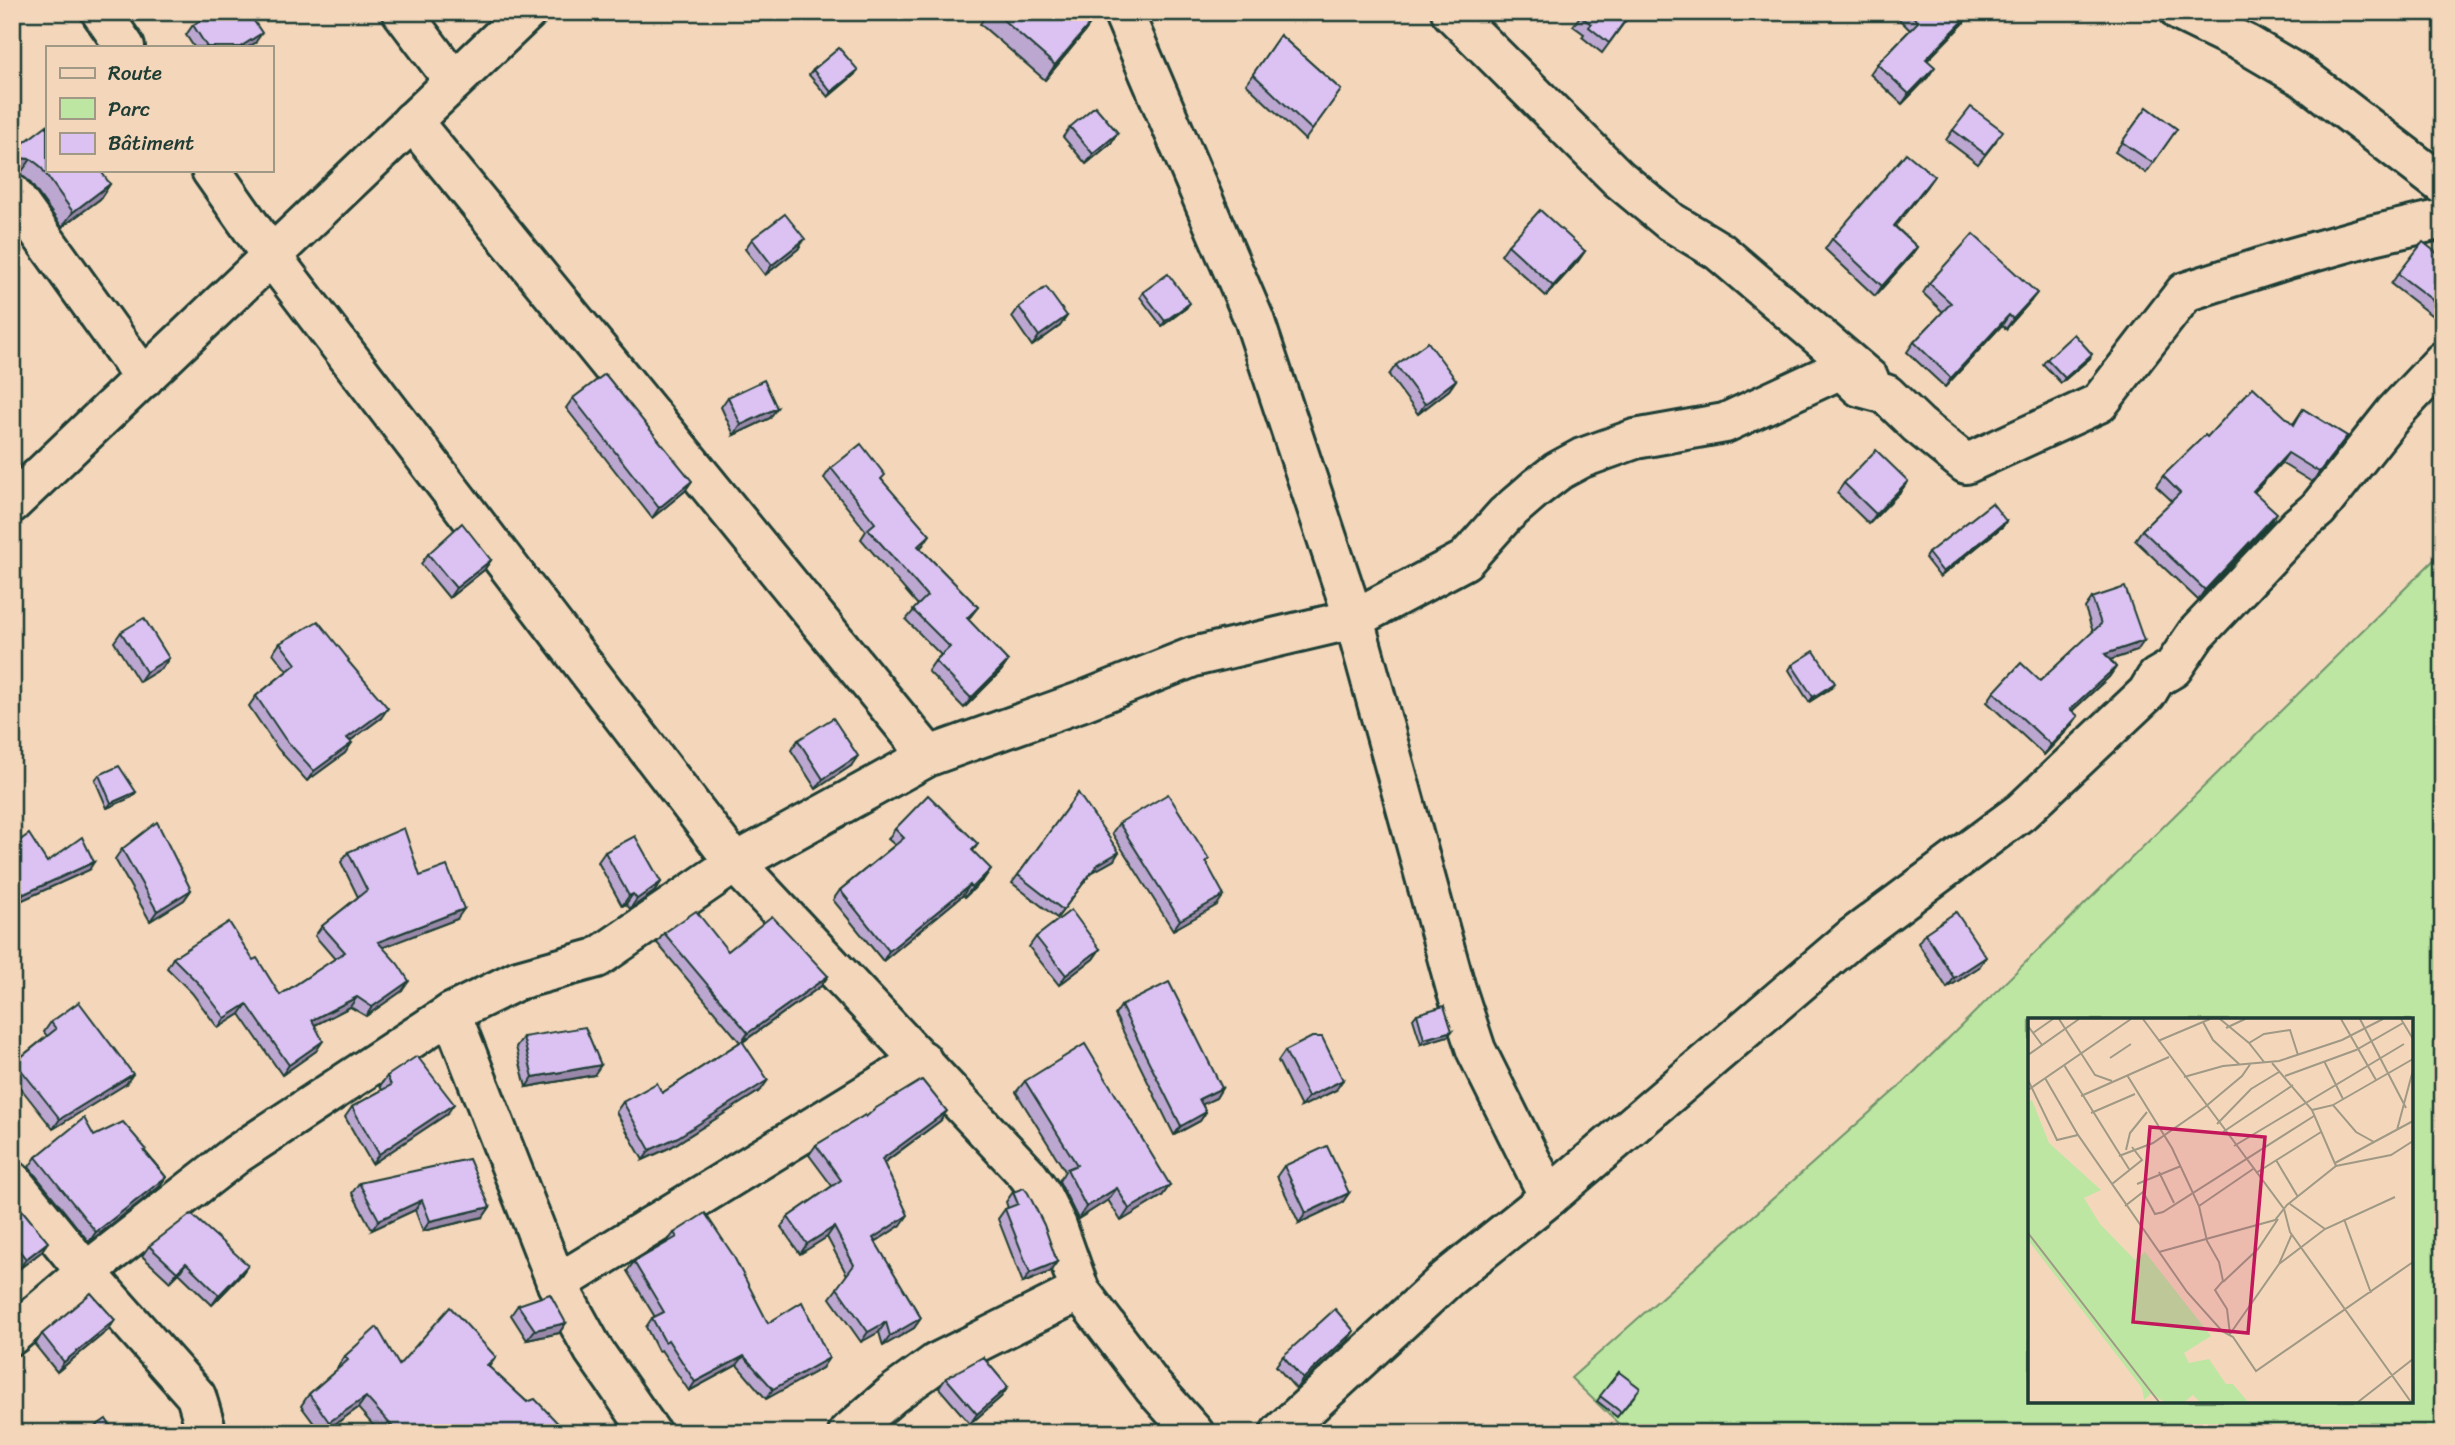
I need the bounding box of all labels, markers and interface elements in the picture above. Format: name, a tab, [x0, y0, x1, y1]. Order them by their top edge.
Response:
legend	[46, 46, 273, 172]
text: Route	[108, 54, 162, 92]
text: Parc	[108, 90, 150, 128]
text: Bâtiment	[108, 124, 194, 162]
inset map	[2028, 1018, 2413, 1403]

